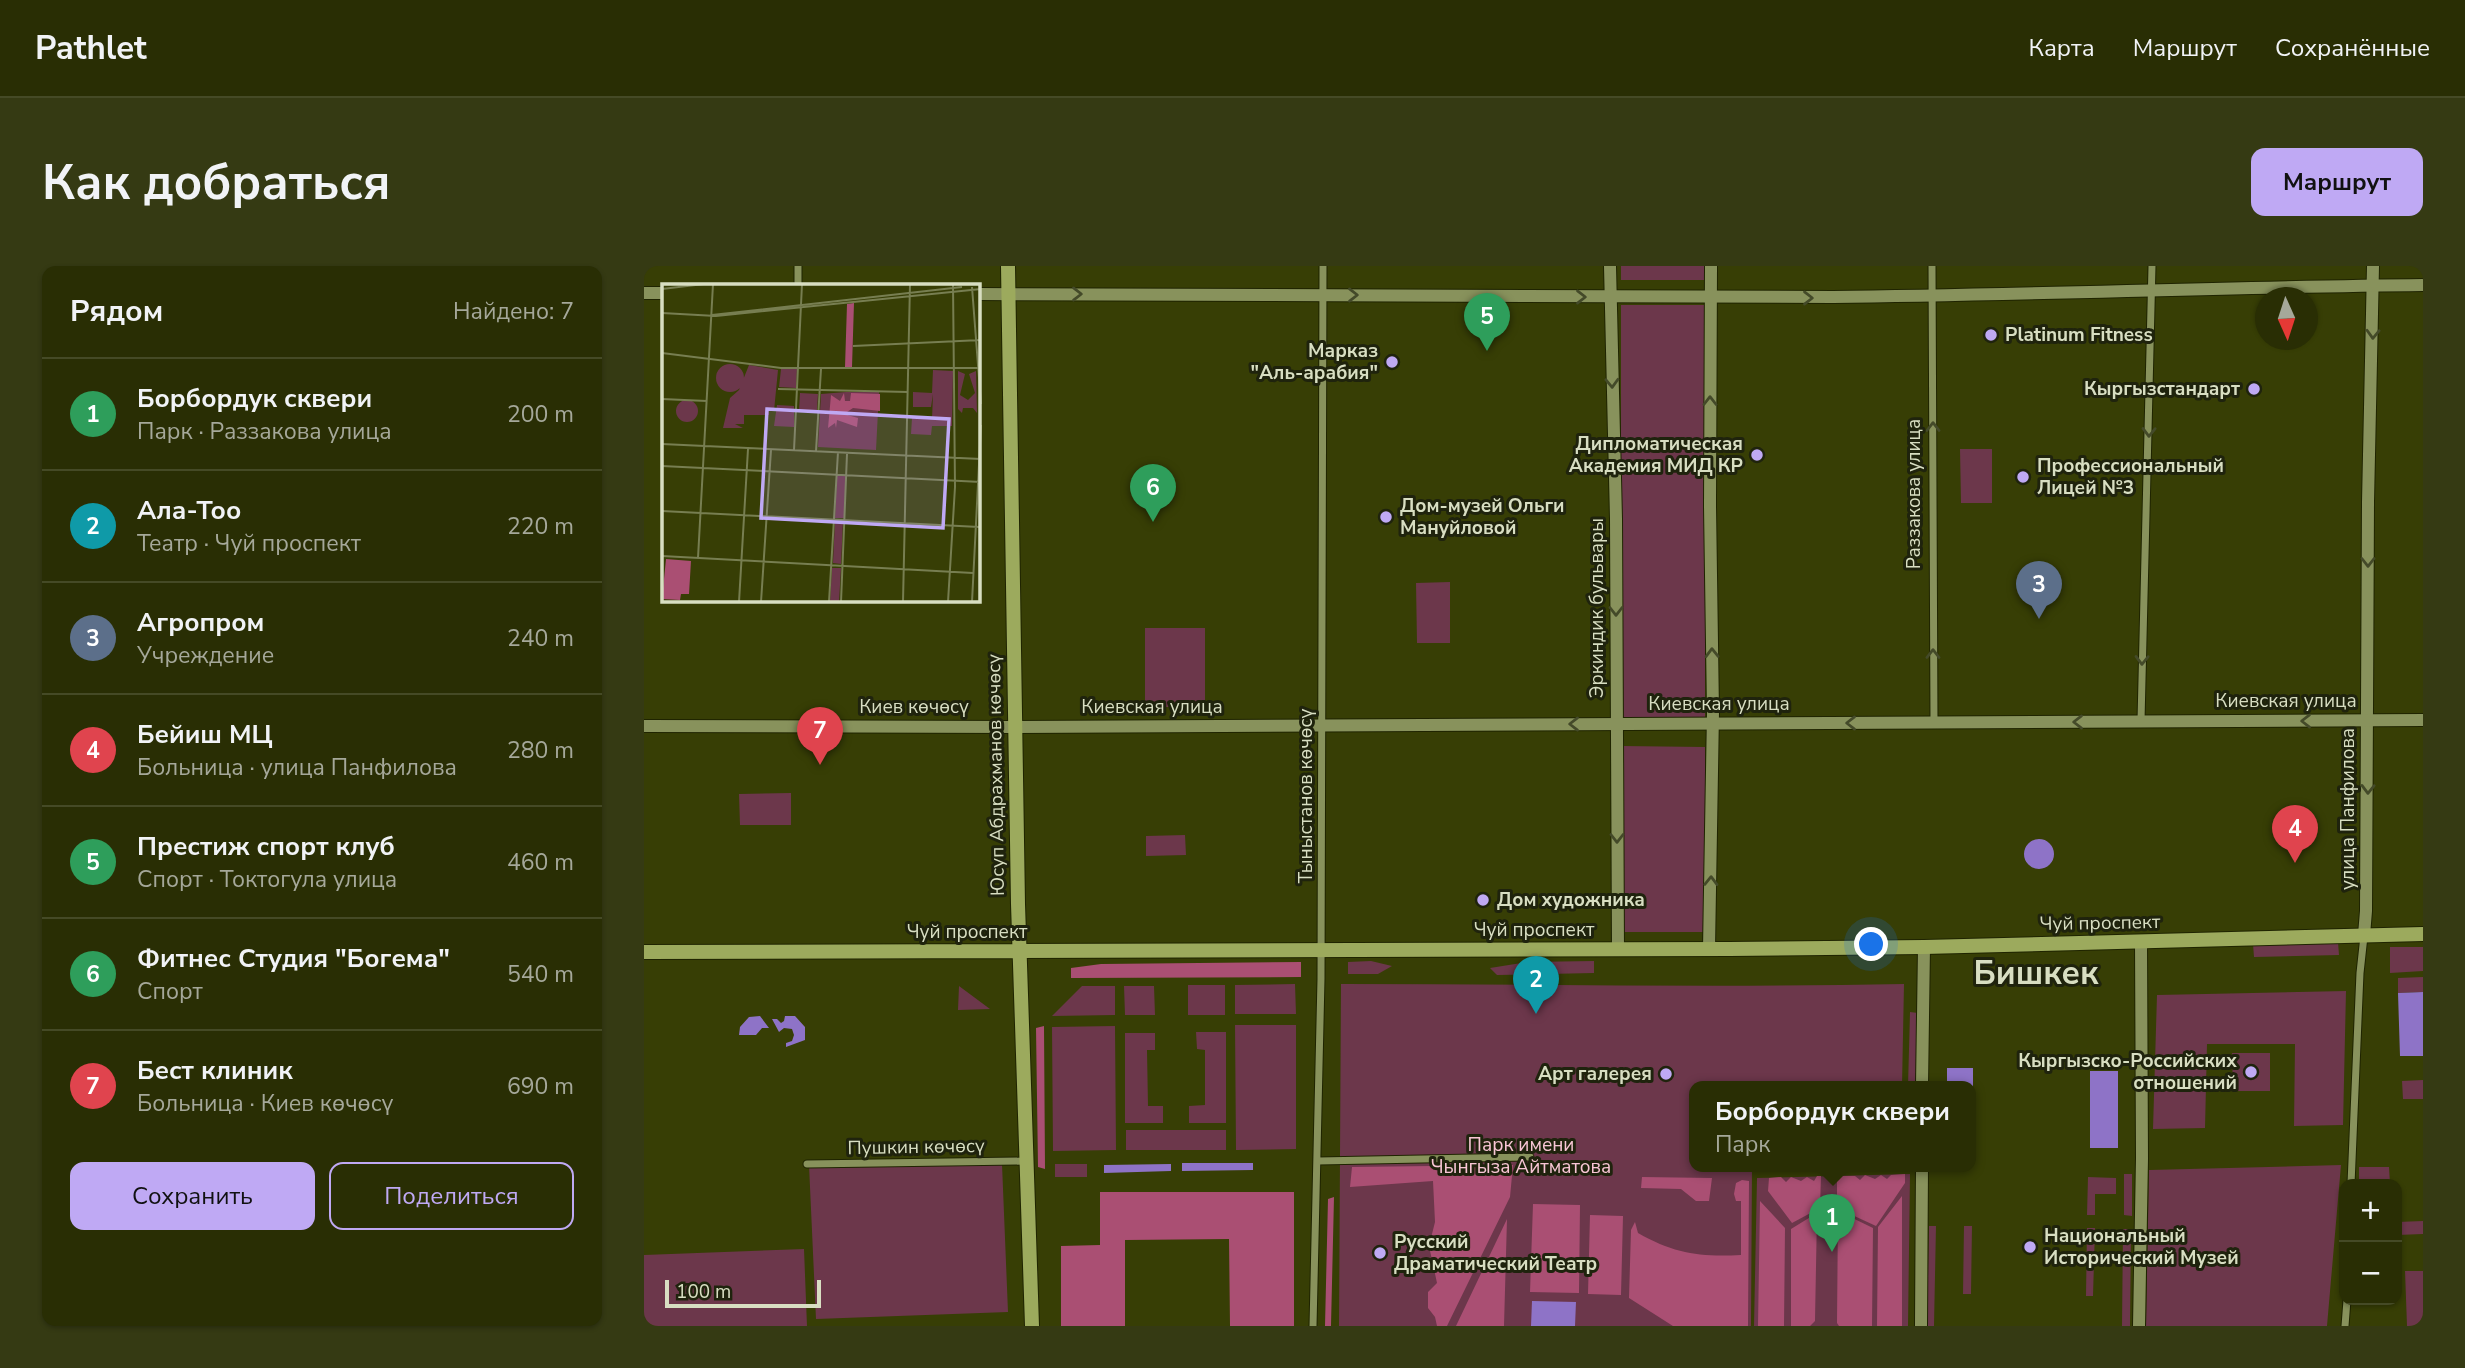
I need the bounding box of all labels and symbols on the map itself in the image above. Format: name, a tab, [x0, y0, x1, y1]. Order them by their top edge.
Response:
inset map	[662, 284, 980, 602]
one-way arrow	[1072, 286, 1083, 301]
one-way arrow	[1349, 287, 1359, 303]
north arrow	[2255, 287, 2318, 350]
one-way arrow	[1576, 289, 1587, 305]
one-way arrow	[1803, 290, 1814, 305]
pin: 5	[1464, 293, 1510, 351]
place label: Platinum Fitness	[2005, 322, 2153, 348]
marker: Platinum Fitness	[1983, 327, 1999, 343]
one-way arrow	[2365, 329, 2380, 340]
place label: Марказ "Аль-арабия"	[1250, 338, 1378, 386]
marker: Марказ "Аль-арабия"	[1384, 354, 1400, 370]
place label: Кыргызстандарт	[2084, 376, 2240, 402]
one-way arrow	[1604, 378, 1620, 389]
marker: Кыргызстандарт	[2246, 381, 2262, 397]
one-way arrow	[1702, 396, 1718, 406]
street label: Раззакова улица	[1901, 419, 1927, 569]
one-way arrow	[1925, 421, 1941, 431]
one-way arrow	[2141, 427, 2156, 438]
place label: Дипломатическая Академия МИД КР	[1569, 431, 1743, 479]
marker: Дипломатическая Академия МИД КР	[1749, 447, 1765, 463]
place label: Профессиональный Лицей №3	[2037, 453, 2224, 501]
pin: 6	[1130, 464, 1176, 522]
marker: Профессиональный Лицей №3	[2015, 469, 2031, 485]
place label: Дом-музей Ольги Мануйловой	[1400, 493, 1565, 541]
marker: Дом-музей Ольги Мануйловой	[1378, 509, 1394, 525]
street label: Эркиндик бульвары	[1584, 518, 1610, 698]
one-way arrow	[2360, 557, 2376, 567]
pin: 3	[2016, 561, 2062, 619]
one-way arrow	[1608, 606, 1624, 616]
one-way arrow	[1705, 648, 1720, 659]
one-way arrow	[1925, 648, 1941, 659]
street label: Юсуп Абдрахманов көчөсү	[981, 654, 1011, 896]
one-way arrow	[2135, 654, 2150, 665]
street label: Киевская улица	[2215, 688, 2357, 714]
street label: Киевская улица	[1648, 691, 1790, 717]
street label: Киев көчөсү	[859, 694, 969, 720]
street label: Киевская улица	[1081, 694, 1223, 720]
pin: 7	[797, 707, 843, 765]
street label: Тыныстанов көчөсү	[1293, 709, 1319, 883]
one-way arrow	[2300, 713, 2311, 728]
one-way arrow	[2073, 714, 2083, 730]
one-way arrow	[1845, 715, 1856, 731]
one-way arrow	[1569, 716, 1579, 732]
street label: улица Панфилова	[2335, 728, 2361, 890]
one-way arrow	[2360, 783, 2375, 794]
pin: 4	[2272, 805, 2318, 863]
one-way arrow	[1609, 833, 1625, 844]
one-way arrow	[1703, 875, 1718, 886]
place label: Дом художника	[1497, 887, 1645, 913]
marker: Дом художника	[1475, 892, 1491, 908]
street label: Чуй проспект	[2039, 909, 2161, 937]
street label: Чуй проспект	[1474, 917, 1595, 943]
street label: Чуй проспект	[907, 919, 1028, 945]
your location	[1854, 927, 1888, 961]
district label: Бишкек	[1974, 951, 2099, 996]
pin: 2	[1513, 956, 1559, 1014]
place label: Кыргызско-Российских отношений	[2018, 1048, 2237, 1096]
place label: Арт галерея	[1538, 1061, 1652, 1087]
marker: Кыргызско-Российских отношений	[2243, 1064, 2259, 1080]
marker: Арт галерея	[1658, 1066, 1674, 1082]
park label: Парк имени Чынгыза Айтматова	[1431, 1132, 1611, 1180]
street label: Пушкин көчөсү	[847, 1133, 985, 1161]
pin: 1	[1809, 1194, 1855, 1252]
place label: Национальный Исторический Музей	[2044, 1223, 2239, 1271]
place label: Русский Драматический Театр	[1394, 1229, 1597, 1277]
marker: Национальный Исторический Музей	[2022, 1239, 2038, 1255]
marker: Русский Драматический Театр	[1372, 1245, 1388, 1261]
scale bar	[665, 1277, 821, 1309]

